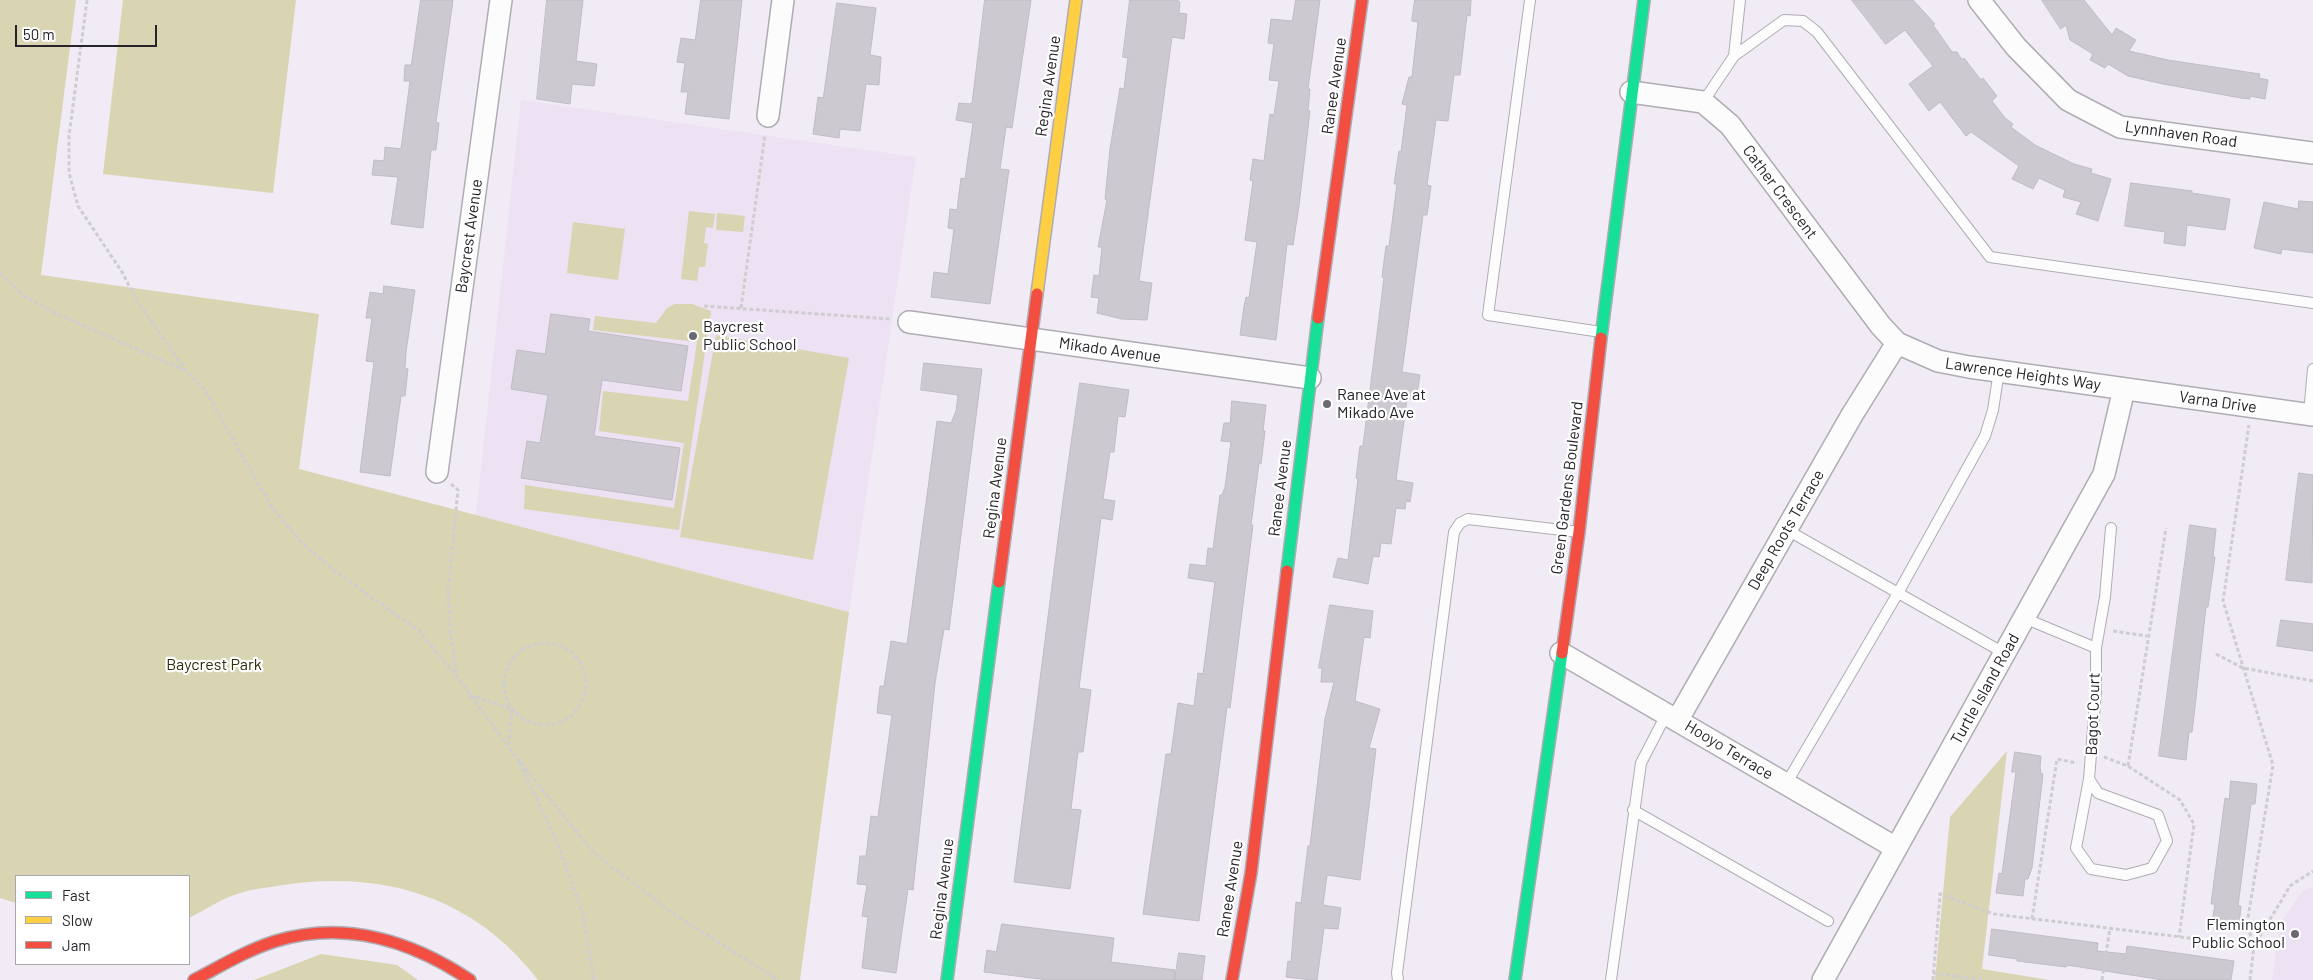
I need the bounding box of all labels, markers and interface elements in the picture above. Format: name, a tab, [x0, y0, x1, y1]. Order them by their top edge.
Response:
scale bar	[18, 15, 160, 47]
text: 50 m	[23, 25, 55, 43]
street label: Regina Avenue	[1031, 34, 1065, 138]
street label: Ranee Avenue	[1318, 36, 1350, 136]
street label: Lynnhaven Road	[2124, 117, 2238, 151]
street label: Cather Crescent	[1739, 141, 1821, 243]
street label: Baycrest Avenue	[451, 178, 487, 294]
place label: Baycrest Public School	[703, 317, 796, 355]
marker: Baycrest Public School	[687, 330, 699, 342]
street label: Mikado Avenue	[1058, 333, 1162, 367]
street label: Lawrence Heights Way	[1944, 354, 2102, 394]
place label: Ranee Ave at Mikado Ave	[1337, 385, 1426, 423]
street label: Varna Drive	[2178, 387, 2258, 417]
marker: Ranee Ave at Mikado Ave	[1321, 398, 1333, 410]
street label: Green Gardens Boulevard	[1547, 400, 1587, 576]
street label: Regina Avenue	[979, 436, 1011, 540]
street label: Ranee Avenue	[1265, 438, 1295, 538]
street label: Deep Roots Terrace	[1744, 466, 1828, 594]
street label: Turtle Island Road	[1947, 630, 2023, 748]
park label: Baycrest Park	[166, 655, 262, 675]
street label: Bagot Court	[2082, 672, 2104, 756]
street label: Hooyo Terrace	[1681, 716, 1777, 784]
street label: Regina Avenue	[926, 837, 958, 941]
street label: Ranee Avenue	[1213, 839, 1247, 939]
legend	[15, 875, 190, 965]
text: Fast	[62, 886, 90, 904]
text: Slow	[62, 911, 93, 929]
place label: Flemington Public School	[2192, 915, 2285, 953]
marker: Flemington Public School	[2289, 928, 2301, 940]
text: Jam	[62, 936, 91, 954]

